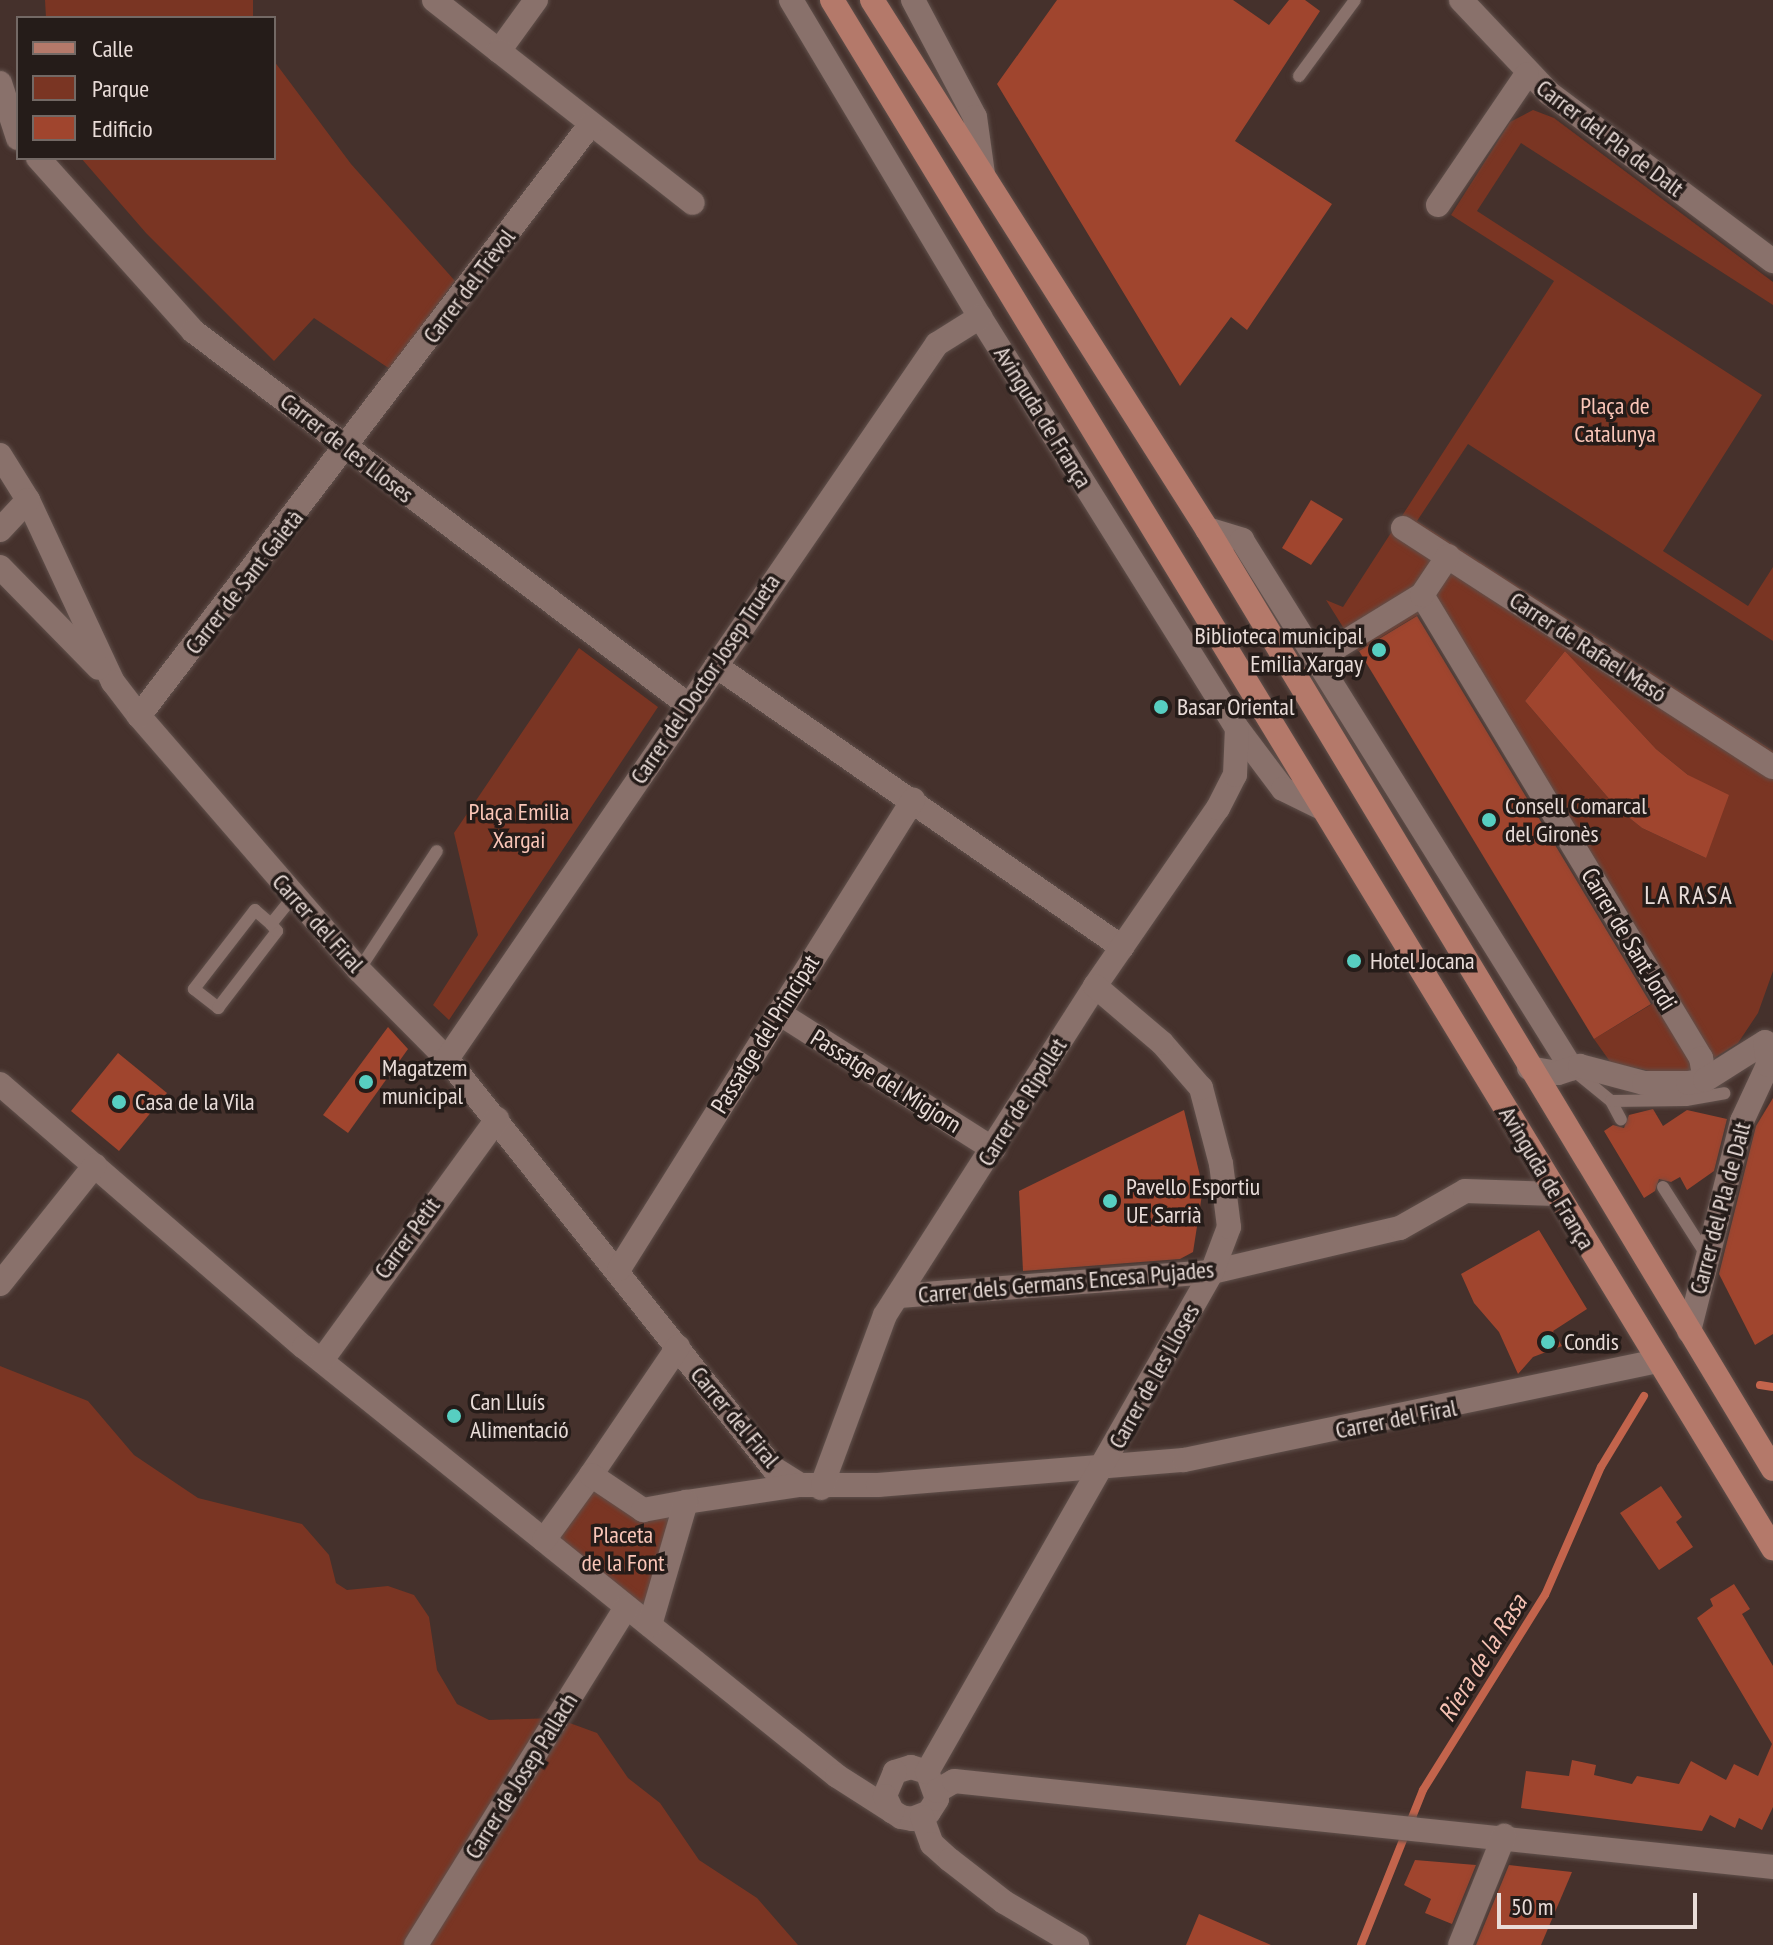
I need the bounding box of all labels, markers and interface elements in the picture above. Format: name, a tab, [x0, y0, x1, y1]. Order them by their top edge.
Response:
legend	[16, 16, 276, 160]
text: Calle	[92, 33, 133, 64]
text: Parque	[92, 73, 149, 104]
street label: Carrer del Pla de Dalt	[1531, 73, 1689, 203]
text: Edificio	[92, 113, 153, 144]
street label: Carrer del Trèvol	[417, 223, 521, 349]
street label: Avinguda de França	[988, 341, 1098, 493]
street label: Carrer de les Lloses	[275, 387, 419, 509]
park label: Plaça de Catalunya	[1574, 392, 1656, 448]
street label: Carrer de Sant Gaietà	[179, 504, 309, 660]
street label: Carrer del Doctor Josep Trueta	[624, 568, 786, 790]
street label: Carrer de Rafael Masó	[1504, 586, 1672, 708]
place label: Biblioteca municipal Emilia Xargay	[1194, 622, 1363, 678]
marker: Biblioteca municipal Emilia Xargay	[1370, 641, 1388, 659]
place label: Basar Oriental	[1177, 693, 1294, 721]
marker: Basar Oriental	[1152, 698, 1170, 716]
place label: Consell Comarcal del Gironès	[1505, 792, 1647, 848]
park label: Plaça Emilia Xargai	[469, 798, 569, 854]
marker: Consell Comarcal del Gironès	[1480, 811, 1498, 829]
street label: Carrer de Sant Jordi	[1575, 863, 1683, 1015]
street label: Carrer del Firal	[266, 868, 370, 978]
district label: LA RASA	[1644, 879, 1734, 911]
place label: Hotel Jocana	[1370, 947, 1475, 975]
street label: Passatge del Principat	[705, 950, 825, 1118]
marker: Hotel Jocana	[1345, 952, 1363, 970]
street label: Passatge del Migjorn	[805, 1023, 967, 1139]
street label: Carrer de Ripollet	[971, 1033, 1073, 1171]
place label: Magatzem municipal	[382, 1054, 467, 1110]
marker: Magatzem municipal	[357, 1073, 375, 1091]
place label: Casa de la Vila	[135, 1088, 255, 1116]
marker: Casa de la Vila	[110, 1093, 128, 1111]
street label: Avinguda de França	[1493, 1101, 1601, 1255]
street label: Carrer del Pla de Dalt	[1683, 1119, 1757, 1297]
place label: Pavello Esportiu UE Sarrià	[1126, 1173, 1260, 1229]
street label: Carrer Petit	[368, 1192, 446, 1284]
marker: Pavello Esportiu UE Sarrià	[1101, 1192, 1119, 1210]
street label: Carrer dels Germans Encesa Pujades	[917, 1255, 1215, 1309]
street label: Carrer de les Lloses	[1102, 1299, 1206, 1453]
place label: Condis	[1564, 1328, 1619, 1356]
marker: Condis	[1539, 1333, 1557, 1351]
street label: Carrer del Firal	[684, 1361, 786, 1473]
place label: Can Lluís Alimentació	[470, 1388, 569, 1444]
street label: Carrer del Firal	[1333, 1393, 1459, 1445]
marker: Can Lluís Alimentació	[445, 1407, 463, 1425]
park label: Placeta de la Font	[581, 1521, 665, 1577]
water label: Riera de la Rasa	[1431, 1589, 1533, 1727]
street label: Carrer de Josep Pallach	[459, 1688, 583, 1864]
scale bar	[1501, 1877, 1701, 1927]
text: 50 m	[1511, 1891, 1553, 1922]

